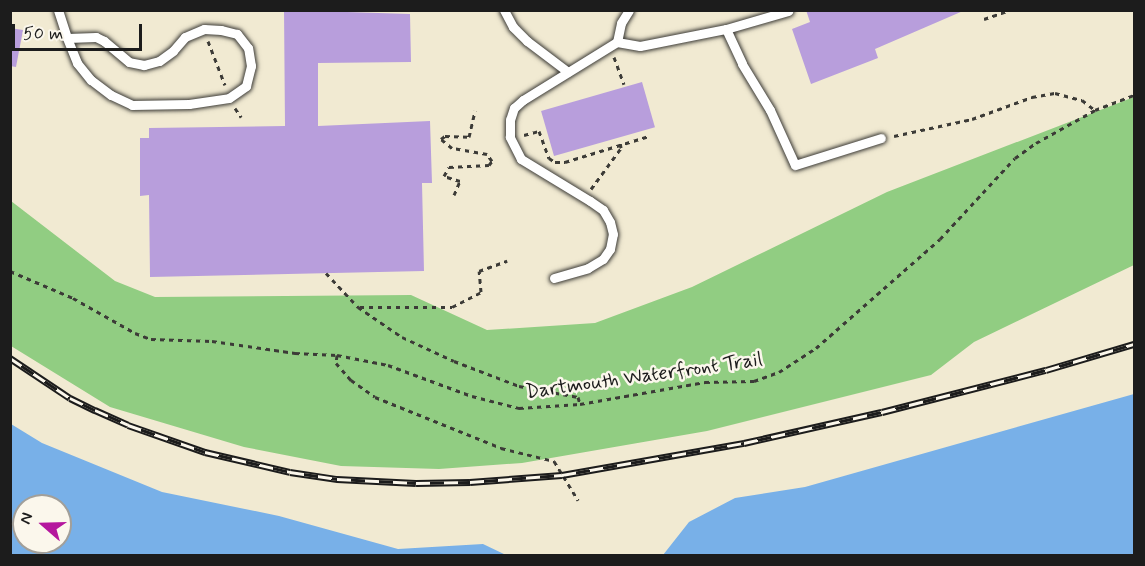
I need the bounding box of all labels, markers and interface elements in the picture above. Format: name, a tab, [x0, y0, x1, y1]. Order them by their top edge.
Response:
scale bar	[15, 12, 146, 50]
text: 50 m	[23, 22, 63, 46]
street label: Dartmouth Waterfront Trail	[525, 348, 763, 404]
north arrow	[12, 494, 72, 554]
text: N	[15, 510, 38, 527]

